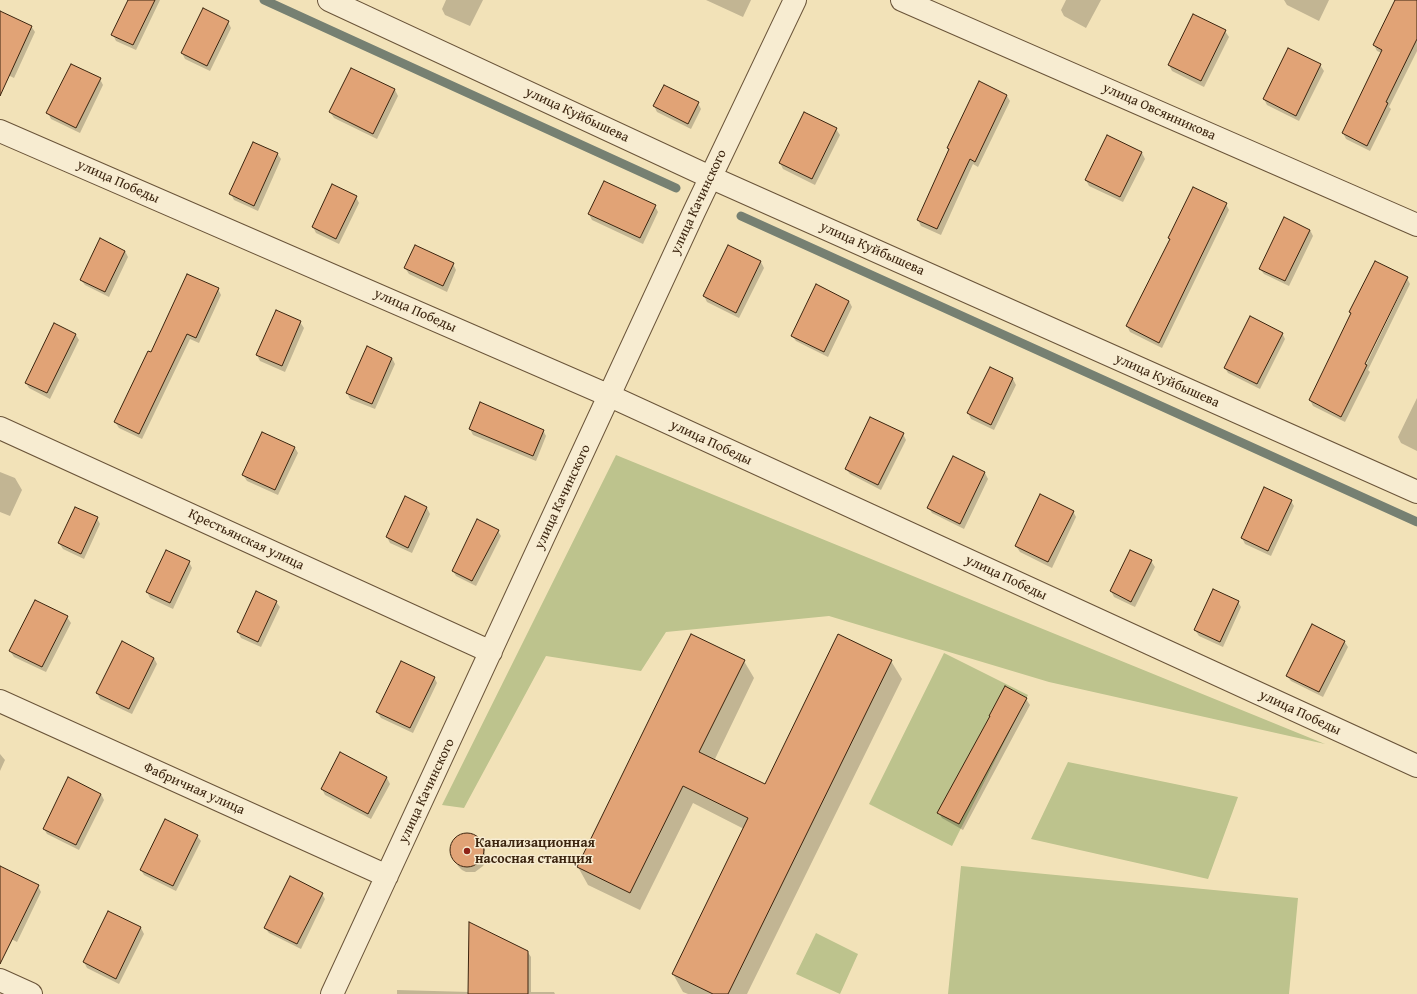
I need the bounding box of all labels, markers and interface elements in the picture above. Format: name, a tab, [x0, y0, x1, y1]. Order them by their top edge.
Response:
street label: улица Овсянникова	[1100, 80, 1218, 144]
street label: улица Куйбышева	[522, 84, 632, 146]
street label: улица Качинского	[667, 147, 731, 257]
street label: улица Победы	[74, 156, 162, 208]
street label: улица Куйбышева	[817, 218, 927, 280]
street label: улица Победы	[371, 285, 459, 337]
street label: улица Куйбышева	[1112, 350, 1222, 412]
street label: улица Победы	[667, 417, 755, 469]
street label: улица Качинского	[531, 442, 595, 552]
street label: Крестьянская улица	[186, 506, 306, 574]
street label: улица Победы	[962, 552, 1050, 604]
street label: улица Победы	[1256, 687, 1344, 739]
street label: улица Качинского	[395, 736, 459, 846]
street label: Фабричная улица	[141, 759, 247, 819]
place label: Канализационная насосная станция	[475, 835, 595, 868]
marker: Канализационная насосная станция	[462, 846, 472, 856]

